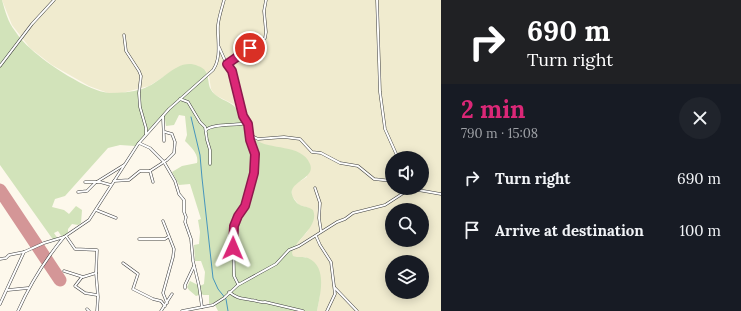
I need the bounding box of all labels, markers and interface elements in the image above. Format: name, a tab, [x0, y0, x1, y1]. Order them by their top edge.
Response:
text: 690 m	[527, 13, 610, 49]
icon: right	[461, 16, 513, 68]
pin	[233, 31, 267, 65]
icon: arrive	[239, 37, 261, 59]
text: Turn right	[527, 48, 613, 71]
text: 2 min	[461, 94, 525, 125]
button: close	[679, 97, 721, 139]
text: 790 m · 15:08	[461, 125, 538, 142]
map controls	[385, 151, 429, 299]
button: sound	[385, 151, 429, 195]
icon: right	[461, 167, 483, 189]
text: Turn right	[495, 169, 571, 188]
text: 690 m	[677, 169, 721, 188]
button: search	[385, 203, 429, 247]
icon: arrive	[461, 219, 483, 241]
text: Arrive at destination	[495, 221, 644, 240]
text: 100 m	[680, 221, 721, 240]
position arrow	[212, 227, 254, 269]
button: layers	[385, 255, 429, 299]

